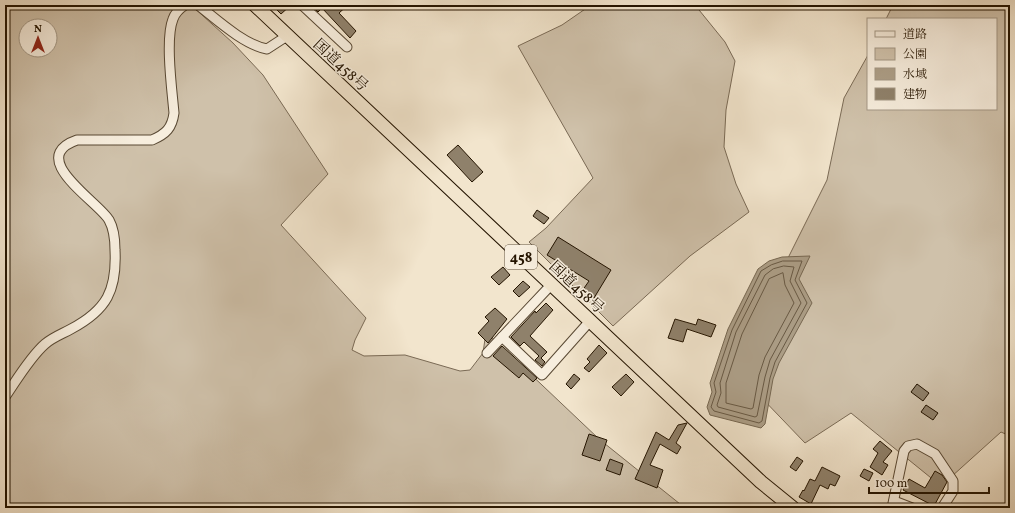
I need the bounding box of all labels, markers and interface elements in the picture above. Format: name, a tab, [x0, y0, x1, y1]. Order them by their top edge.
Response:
north arrow	[18, 18, 58, 58]
legend	[867, 18, 997, 110]
text: N	[34, 22, 42, 37]
text: 道路	[903, 27, 927, 43]
street label: 国道458号	[308, 35, 372, 97]
text: 公園	[903, 47, 927, 63]
text: 水域	[903, 67, 927, 83]
text: 建物	[903, 87, 927, 103]
road number: 458	[505, 245, 537, 269]
street label: 国道458号	[544, 257, 608, 319]
scale bar	[869, 469, 989, 495]
text: 100 m	[875, 476, 908, 492]

